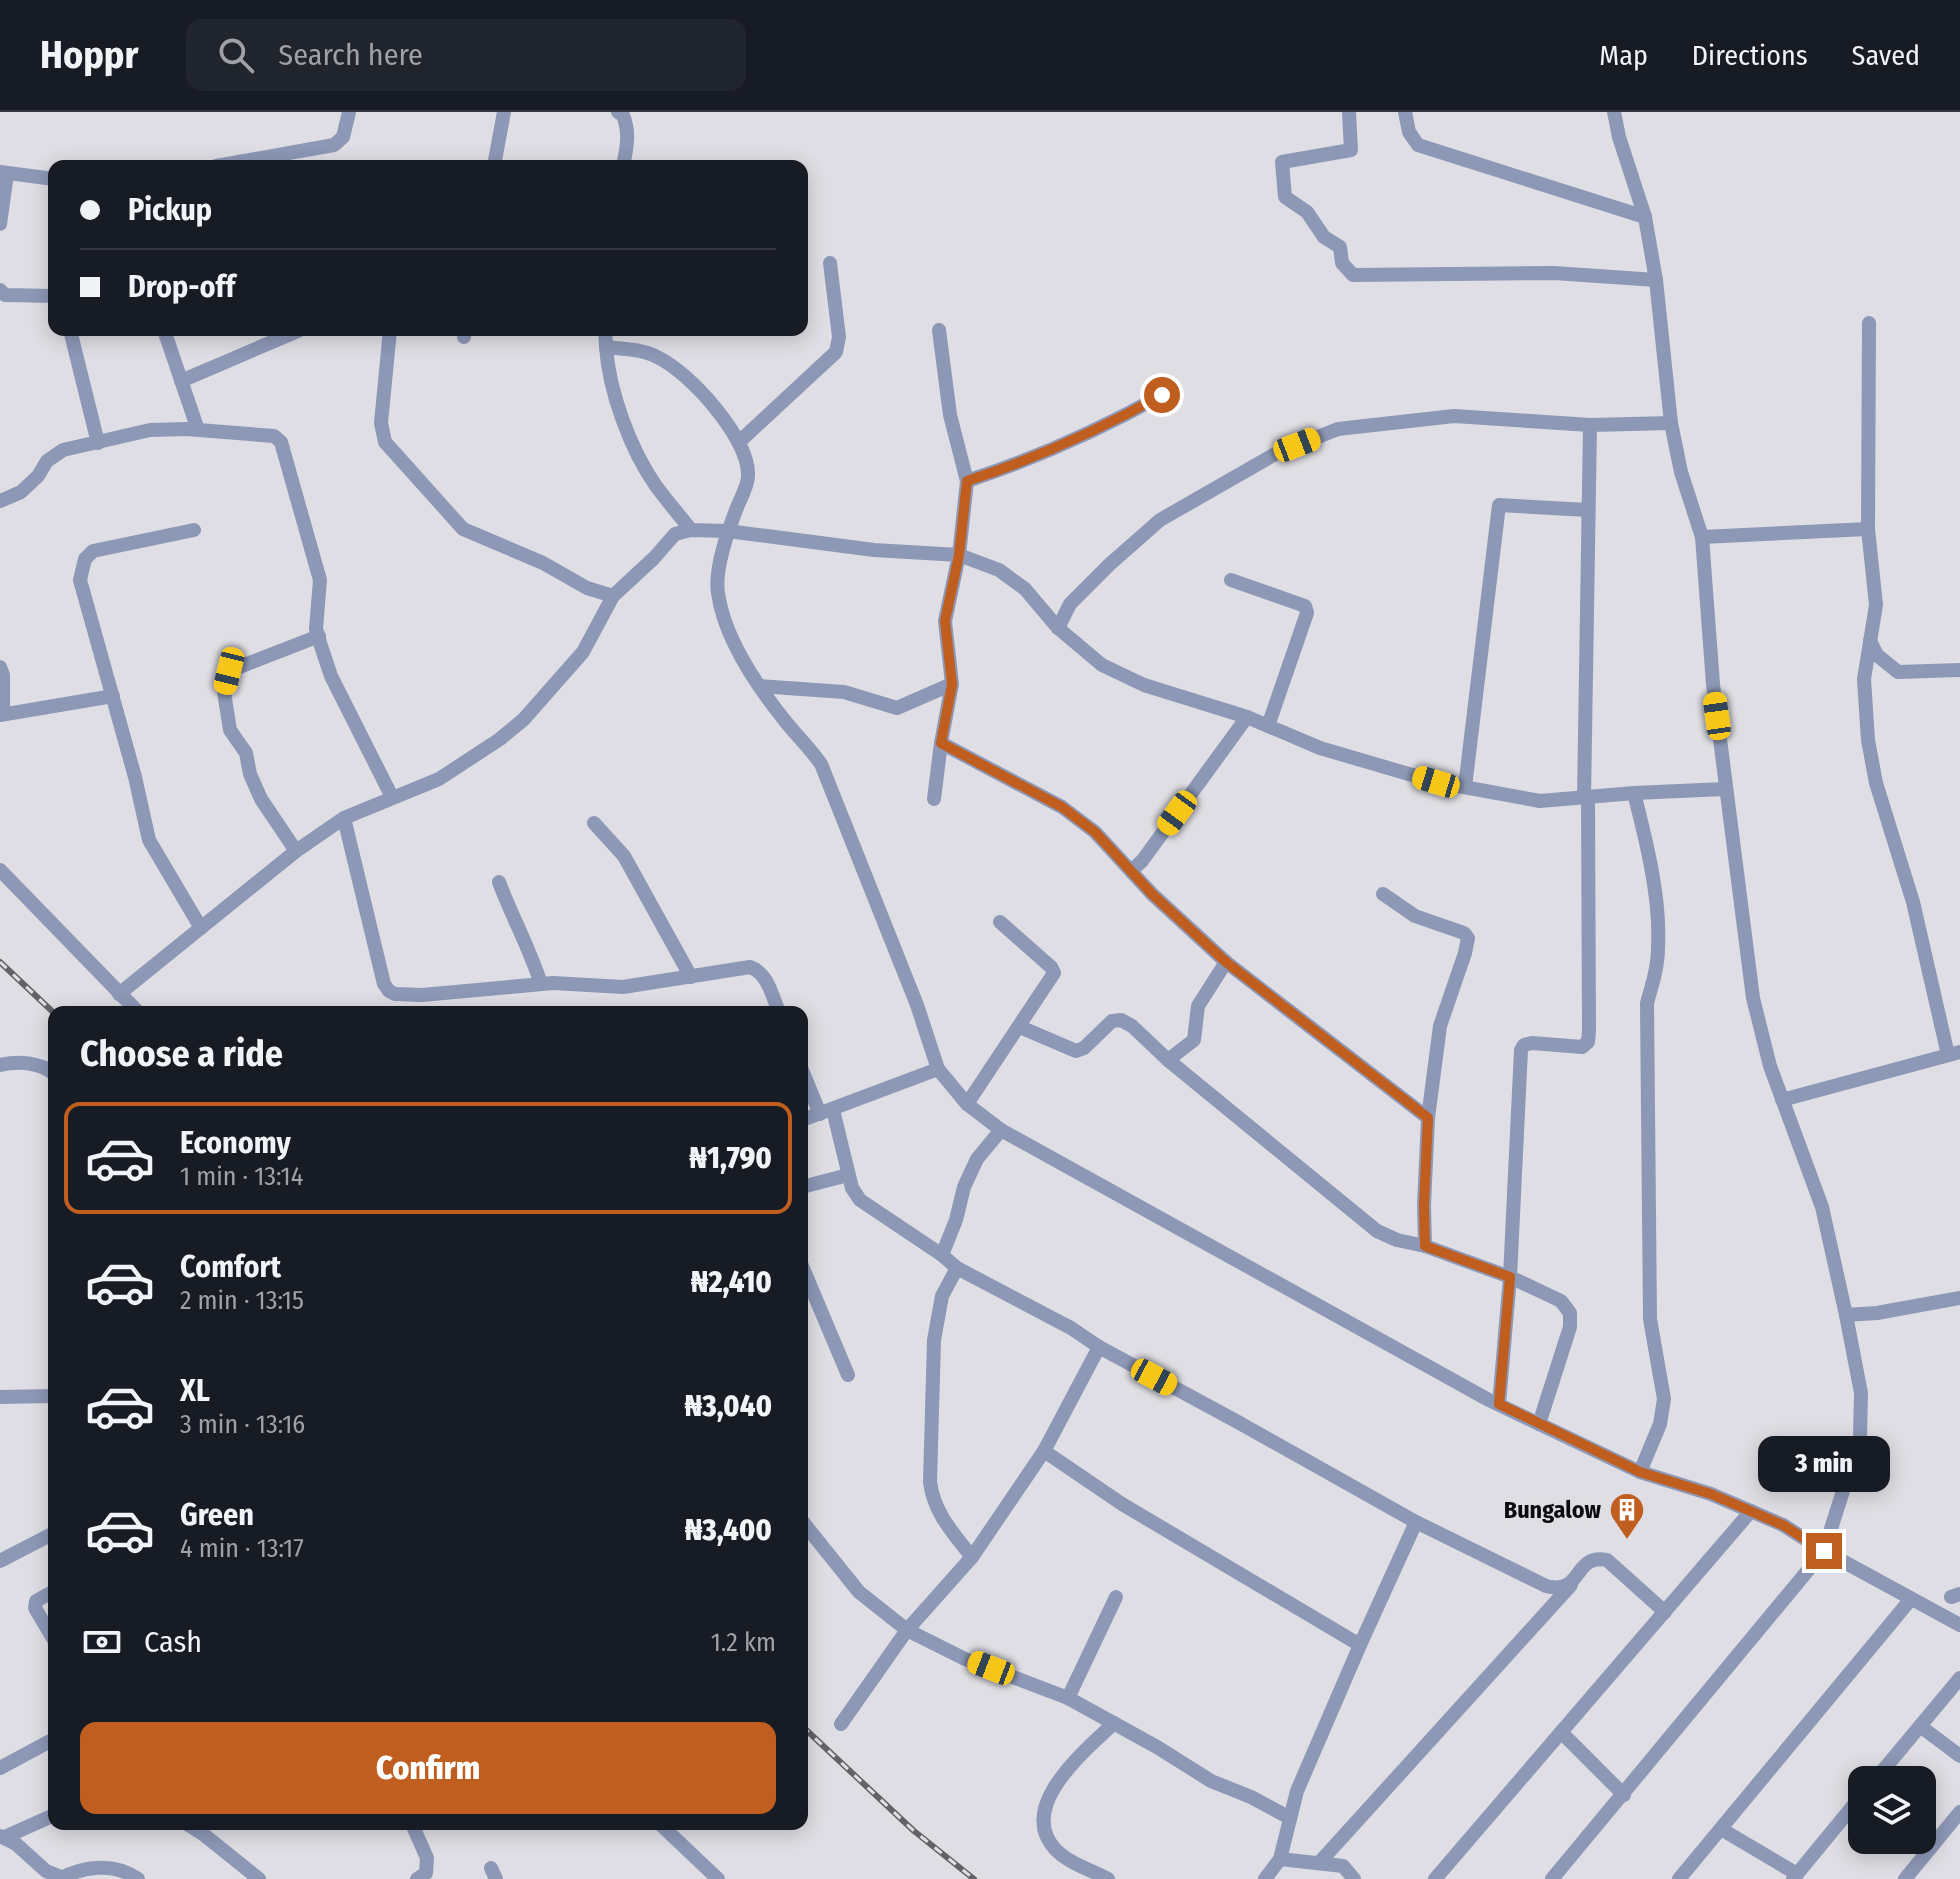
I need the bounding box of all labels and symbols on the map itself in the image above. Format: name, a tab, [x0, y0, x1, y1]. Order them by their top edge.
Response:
route start	[1144, 377, 1180, 413]
car	[1270, 425, 1324, 465]
car	[212, 645, 246, 697]
car	[1702, 691, 1732, 741]
car	[1410, 764, 1462, 800]
car	[1153, 787, 1201, 839]
car	[1127, 1355, 1181, 1399]
callout: 3 min	[1758, 1435, 1890, 1491]
building icon: Bungalow	[1608, 1491, 1646, 1541]
place label: Bungalow	[1504, 1496, 1602, 1524]
route end	[1806, 1533, 1842, 1569]
car	[964, 1648, 1018, 1688]

